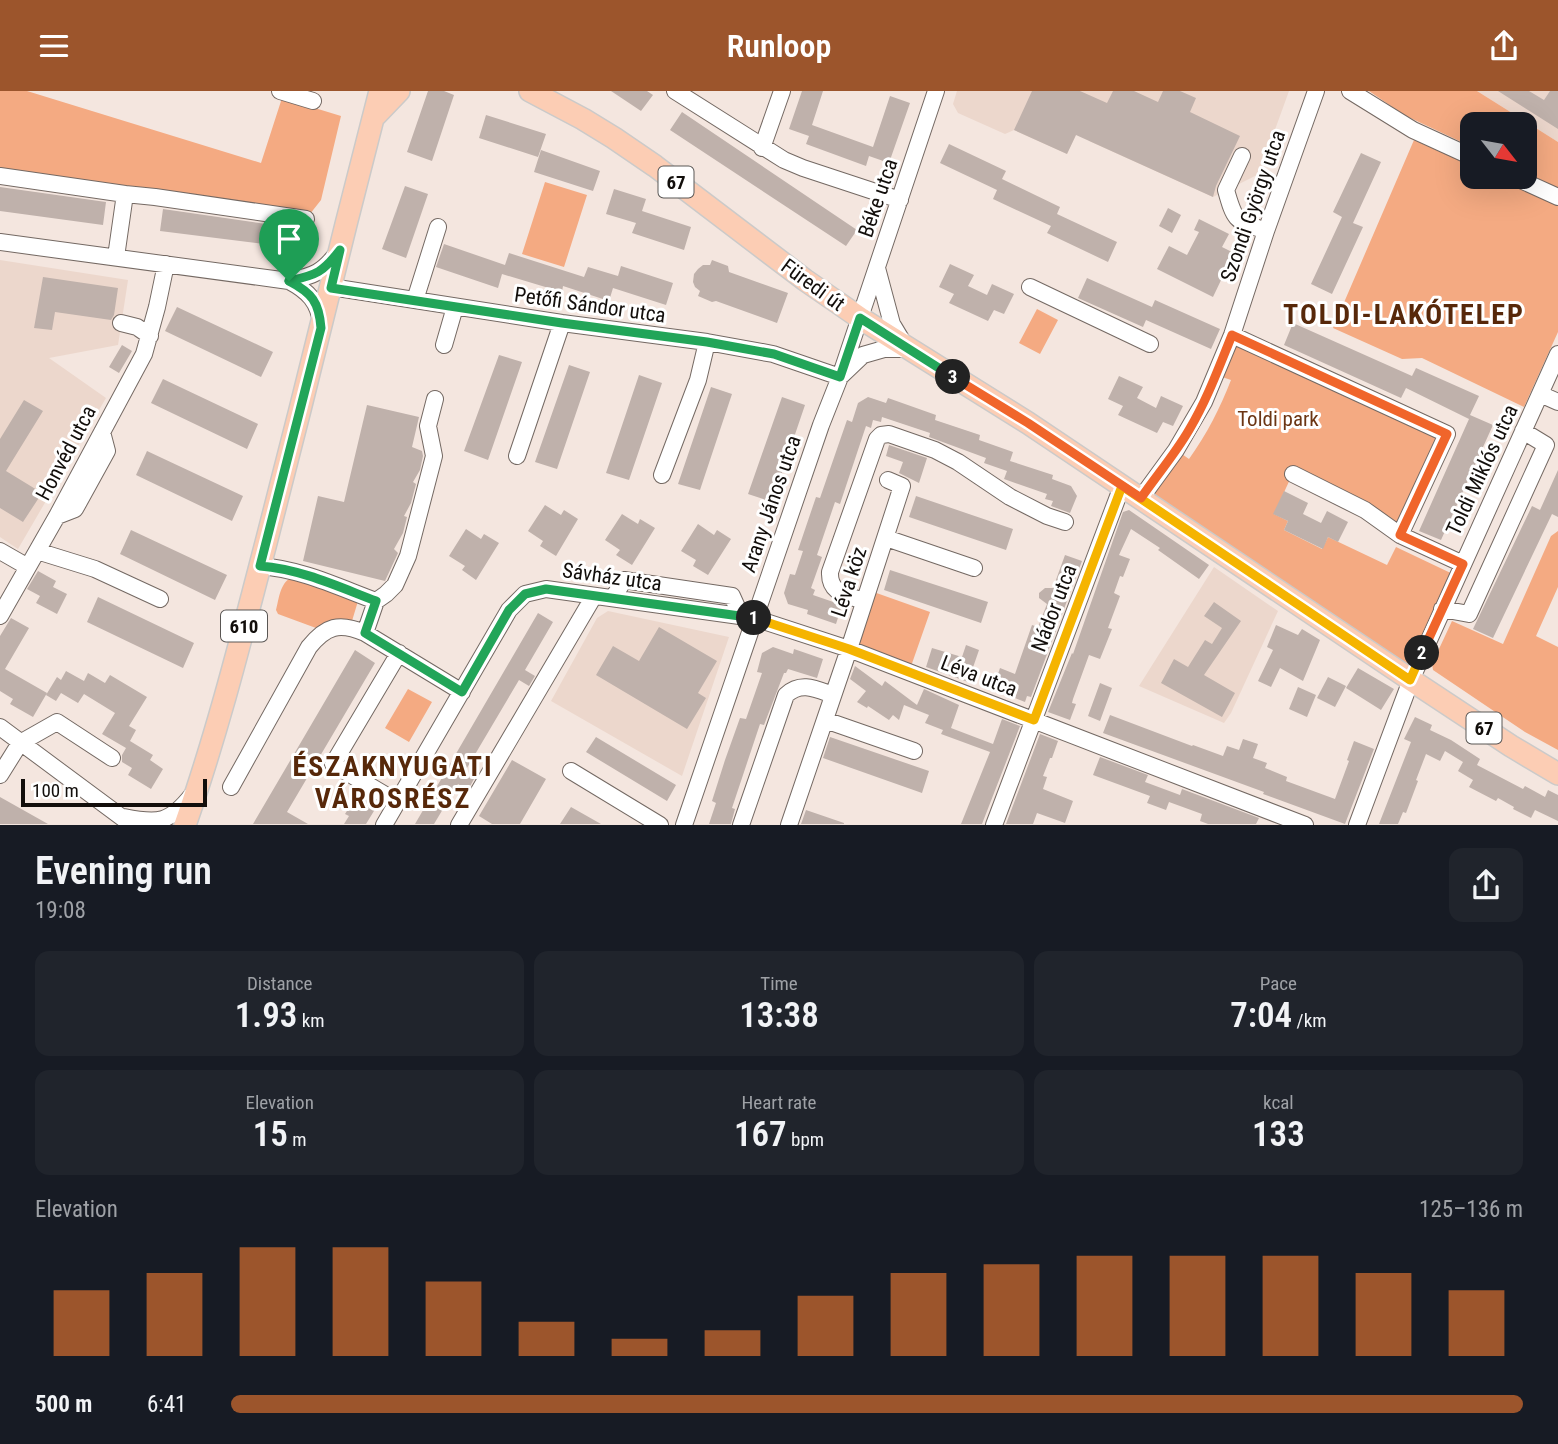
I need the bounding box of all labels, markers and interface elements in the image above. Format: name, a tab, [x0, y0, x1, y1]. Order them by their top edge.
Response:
icon: menu	[35, 27, 73, 65]
text: Runloop	[727, 27, 831, 65]
icon: share	[1485, 27, 1523, 65]
north arrow	[1460, 112, 1536, 189]
map controls	[1460, 112, 1537, 189]
street label: Szondi György utca	[1216, 127, 1290, 285]
street label: Béke utca	[853, 156, 903, 240]
road number: 67	[658, 167, 694, 197]
pin	[259, 209, 319, 281]
icon: arrive	[270, 220, 308, 258]
street label: Füredi út	[777, 254, 849, 316]
street label: Petőfi Sándor utca	[513, 283, 667, 327]
district label: TOLDI-LAKÓTELEP	[1283, 298, 1525, 331]
pin: 3	[936, 359, 970, 395]
text: 3	[948, 365, 957, 388]
street label: Toldi Miklós utca	[1441, 401, 1523, 539]
street label: Honvéd utca	[31, 402, 101, 504]
park label: Toldi park	[1237, 407, 1319, 431]
street label: Arany János utca	[736, 432, 806, 576]
street label: Léva köz	[826, 544, 872, 620]
street label: Sávház utca	[561, 558, 663, 596]
street label: Nádor utca	[1026, 561, 1082, 655]
pin: 1	[736, 601, 772, 635]
text: 1	[749, 606, 758, 629]
road number: 610	[221, 611, 267, 641]
pin: 2	[1404, 635, 1440, 671]
text: 2	[1417, 641, 1426, 664]
street label: Léva utca	[938, 651, 1020, 701]
road number: 67	[1466, 713, 1502, 743]
district label: ÉSZAKNYUGATI VÁROSRÉSZ	[293, 750, 493, 815]
scale bar	[21, 775, 206, 807]
text: 100 m	[32, 779, 79, 802]
button: share	[1449, 848, 1523, 922]
text: Evening run	[35, 849, 212, 893]
text: 19:08	[35, 897, 86, 924]
text: Distance	[247, 972, 312, 995]
text: Time	[760, 972, 798, 995]
text: Pace	[1260, 972, 1297, 995]
text: 1.93	[235, 995, 297, 1036]
text: 13:38	[739, 995, 819, 1036]
text: 7:04	[1230, 995, 1292, 1036]
text: km	[297, 1009, 325, 1032]
text: /km	[1292, 1009, 1327, 1032]
text: Elevation	[245, 1091, 314, 1114]
text: Heart rate	[741, 1091, 817, 1114]
text: kcal	[1263, 1091, 1294, 1114]
text: 15	[253, 1114, 288, 1155]
text: 167	[734, 1114, 787, 1155]
text: 133	[1252, 1114, 1305, 1155]
text: m	[288, 1128, 307, 1151]
text: bpm	[787, 1128, 824, 1151]
text: Elevation	[35, 1196, 118, 1223]
text: 125–136 m	[1419, 1196, 1523, 1223]
text: 500 m	[35, 1391, 92, 1418]
text: 6:41	[147, 1391, 186, 1418]

